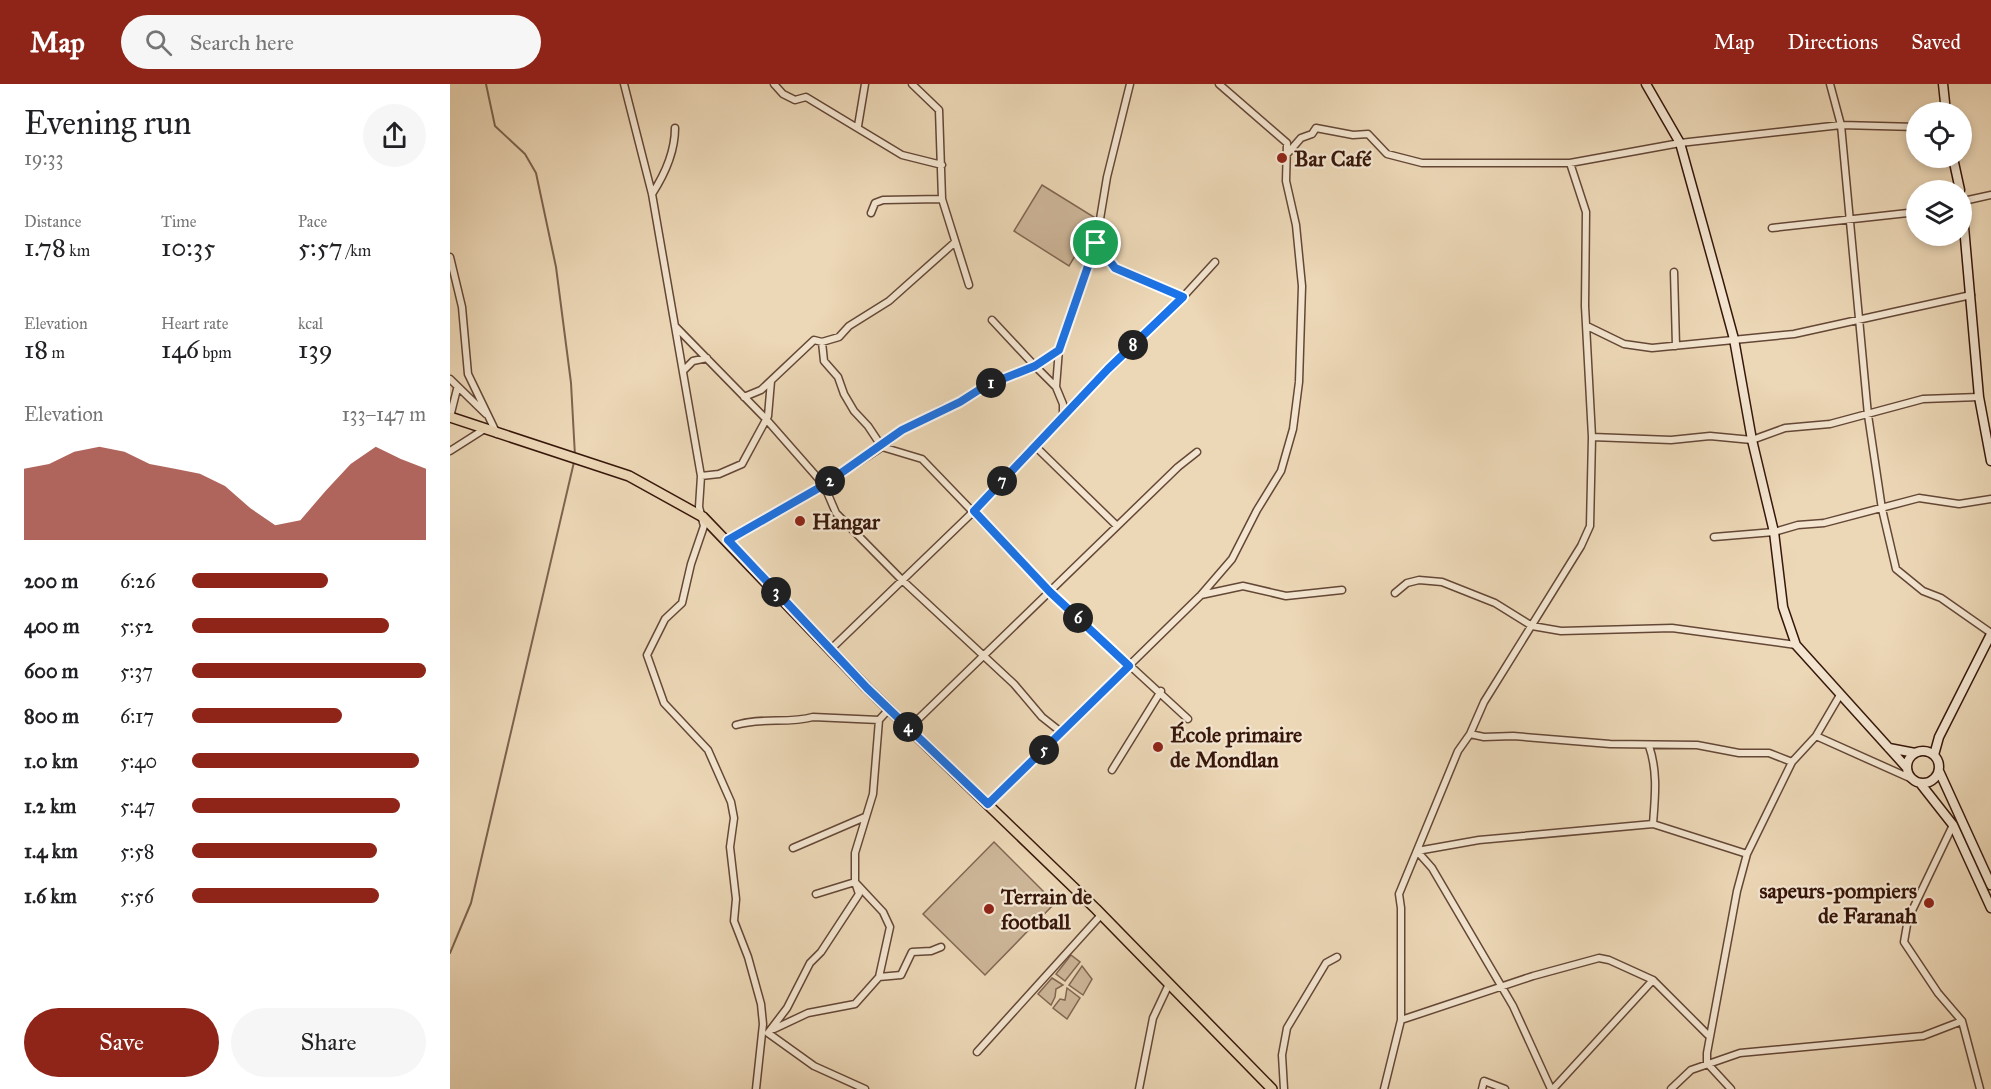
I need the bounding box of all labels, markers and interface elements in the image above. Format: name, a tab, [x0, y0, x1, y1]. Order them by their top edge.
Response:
search box	[121, 15, 541, 69]
text: Map	[30, 25, 85, 60]
icon: search	[142, 26, 175, 59]
text: Search here	[190, 29, 294, 56]
text: Map	[1714, 29, 1755, 55]
text: Directions	[1788, 29, 1878, 55]
text: Saved	[1911, 29, 1961, 55]
map controls	[1906, 102, 1972, 246]
button: locate	[1906, 102, 1972, 168]
text: Evening run	[24, 103, 191, 143]
button: share	[363, 104, 426, 167]
place label: Bar Café	[1294, 145, 1372, 172]
text: 19:33	[24, 146, 64, 170]
marker: Bar Café	[1275, 151, 1289, 165]
button: layers	[1906, 180, 1972, 246]
text: Distance	[24, 212, 81, 231]
text: Time	[161, 212, 196, 231]
text: Pace	[298, 212, 327, 231]
pin	[1070, 217, 1121, 268]
icon: arrive	[1079, 226, 1112, 259]
text: 1.78	[24, 231, 66, 263]
text: 10:35	[161, 231, 215, 263]
text: 5:57	[298, 231, 343, 263]
text: km	[66, 241, 90, 260]
text: /km	[343, 241, 371, 260]
text: Elevation	[24, 314, 88, 333]
text: Heart rate	[161, 314, 228, 333]
text: kcal	[298, 314, 323, 333]
pin: 8	[1118, 330, 1148, 360]
text: 18	[24, 333, 48, 365]
text: 146	[161, 333, 199, 365]
text: 139	[298, 333, 333, 365]
text: 8	[1129, 335, 1137, 354]
text: m	[48, 343, 65, 362]
text: bpm	[199, 343, 232, 362]
pin: 1	[976, 368, 1006, 398]
text: 1	[988, 373, 994, 392]
text: Elevation	[24, 402, 103, 426]
text: 133–147 m	[342, 402, 426, 426]
pin: 2	[815, 466, 845, 496]
pin: 7	[987, 466, 1017, 496]
text: 2	[826, 471, 834, 490]
text: 7	[998, 471, 1006, 490]
place label: Hangar	[812, 508, 881, 535]
marker: Hangar	[793, 514, 807, 528]
text: 200 m	[24, 569, 78, 593]
text: 6:26	[120, 569, 155, 593]
pin: 3	[761, 577, 791, 607]
text: 3	[773, 582, 779, 601]
pin: 6	[1063, 603, 1093, 633]
text: 6	[1074, 608, 1082, 627]
text: 400 m	[24, 614, 80, 638]
text: 5:52	[120, 614, 154, 638]
text: 600 m	[24, 659, 79, 683]
text: 5:37	[120, 659, 153, 683]
text: 800 m	[24, 704, 79, 728]
text: 6:17	[120, 704, 154, 728]
pin: 4	[893, 712, 923, 742]
text: 4	[904, 717, 912, 736]
place label: École primaire de Mondlan	[1170, 721, 1302, 773]
pin: 5	[1029, 735, 1059, 765]
text: 5	[1040, 740, 1048, 759]
marker: École primaire de Mondlan	[1151, 740, 1165, 754]
text: 1.0 km	[24, 749, 78, 773]
text: 5:40	[120, 749, 157, 773]
text: 1.2 km	[24, 794, 76, 818]
text: 5:47	[120, 794, 155, 818]
text: 1.4 km	[24, 839, 78, 863]
text: 5:58	[120, 839, 154, 863]
place label: sapeurs-pompiers de Faranah	[1759, 877, 1918, 929]
place label: Terrain de football	[1000, 883, 1092, 935]
text: 1.6 km	[24, 884, 77, 908]
text: 5:56	[120, 884, 154, 908]
marker: sapeurs-pompiers de Faranah	[1922, 896, 1936, 910]
marker: Terrain de football	[982, 902, 996, 916]
button: Save	[24, 1008, 219, 1077]
button: Share	[231, 1008, 426, 1077]

